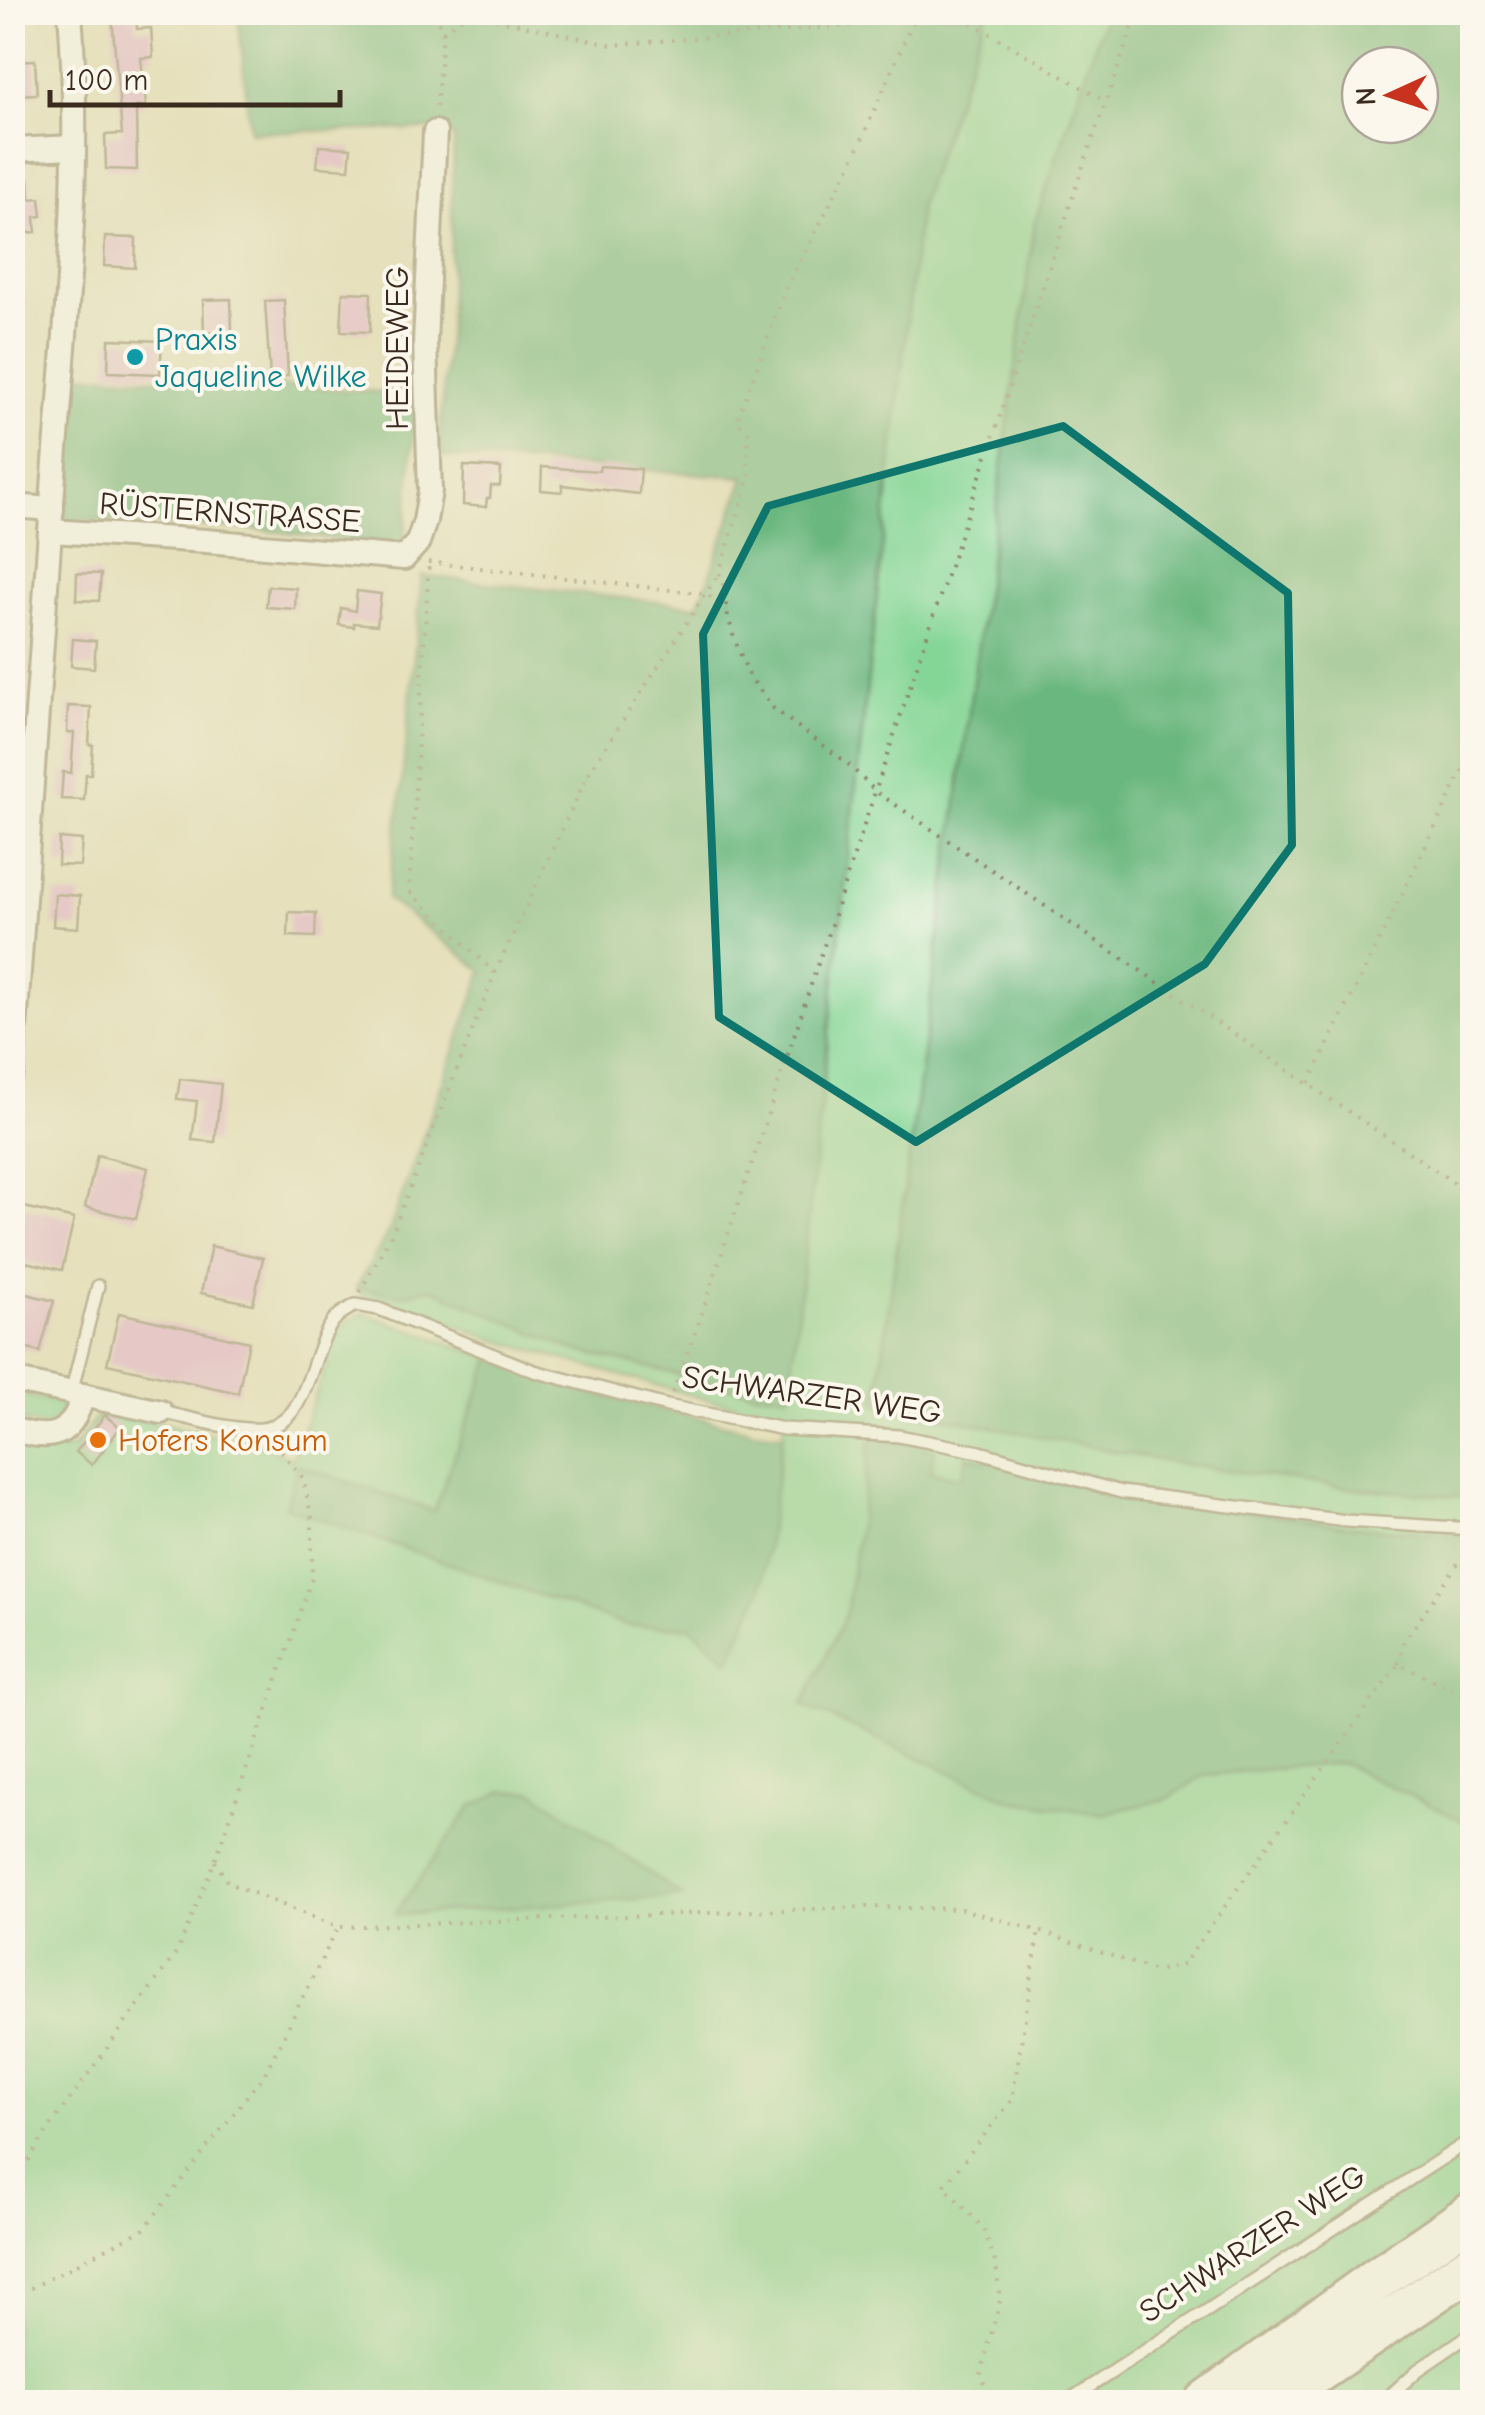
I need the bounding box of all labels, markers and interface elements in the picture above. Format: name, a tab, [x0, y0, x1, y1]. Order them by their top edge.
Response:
scale bar	[50, 45, 340, 107]
north arrow	[1340, 45, 1440, 145]
text: 100 m	[65, 63, 148, 98]
text: N	[1350, 86, 1382, 106]
street label: HEIDEWEG	[379, 266, 416, 430]
place label: Praxis Jaqueline Wilke	[155, 321, 367, 395]
marker: Praxis Jaqueline Wilke	[124, 346, 146, 368]
street label: RÜSTERNSTRASSE	[98, 485, 362, 540]
street label: SCHWARZER WEG	[680, 1358, 944, 1431]
place label: Hofers Konsum	[118, 1422, 328, 1459]
marker: Hofers Konsum	[87, 1429, 109, 1451]
street label: SCHWARZER WEG	[1133, 2157, 1372, 2330]

